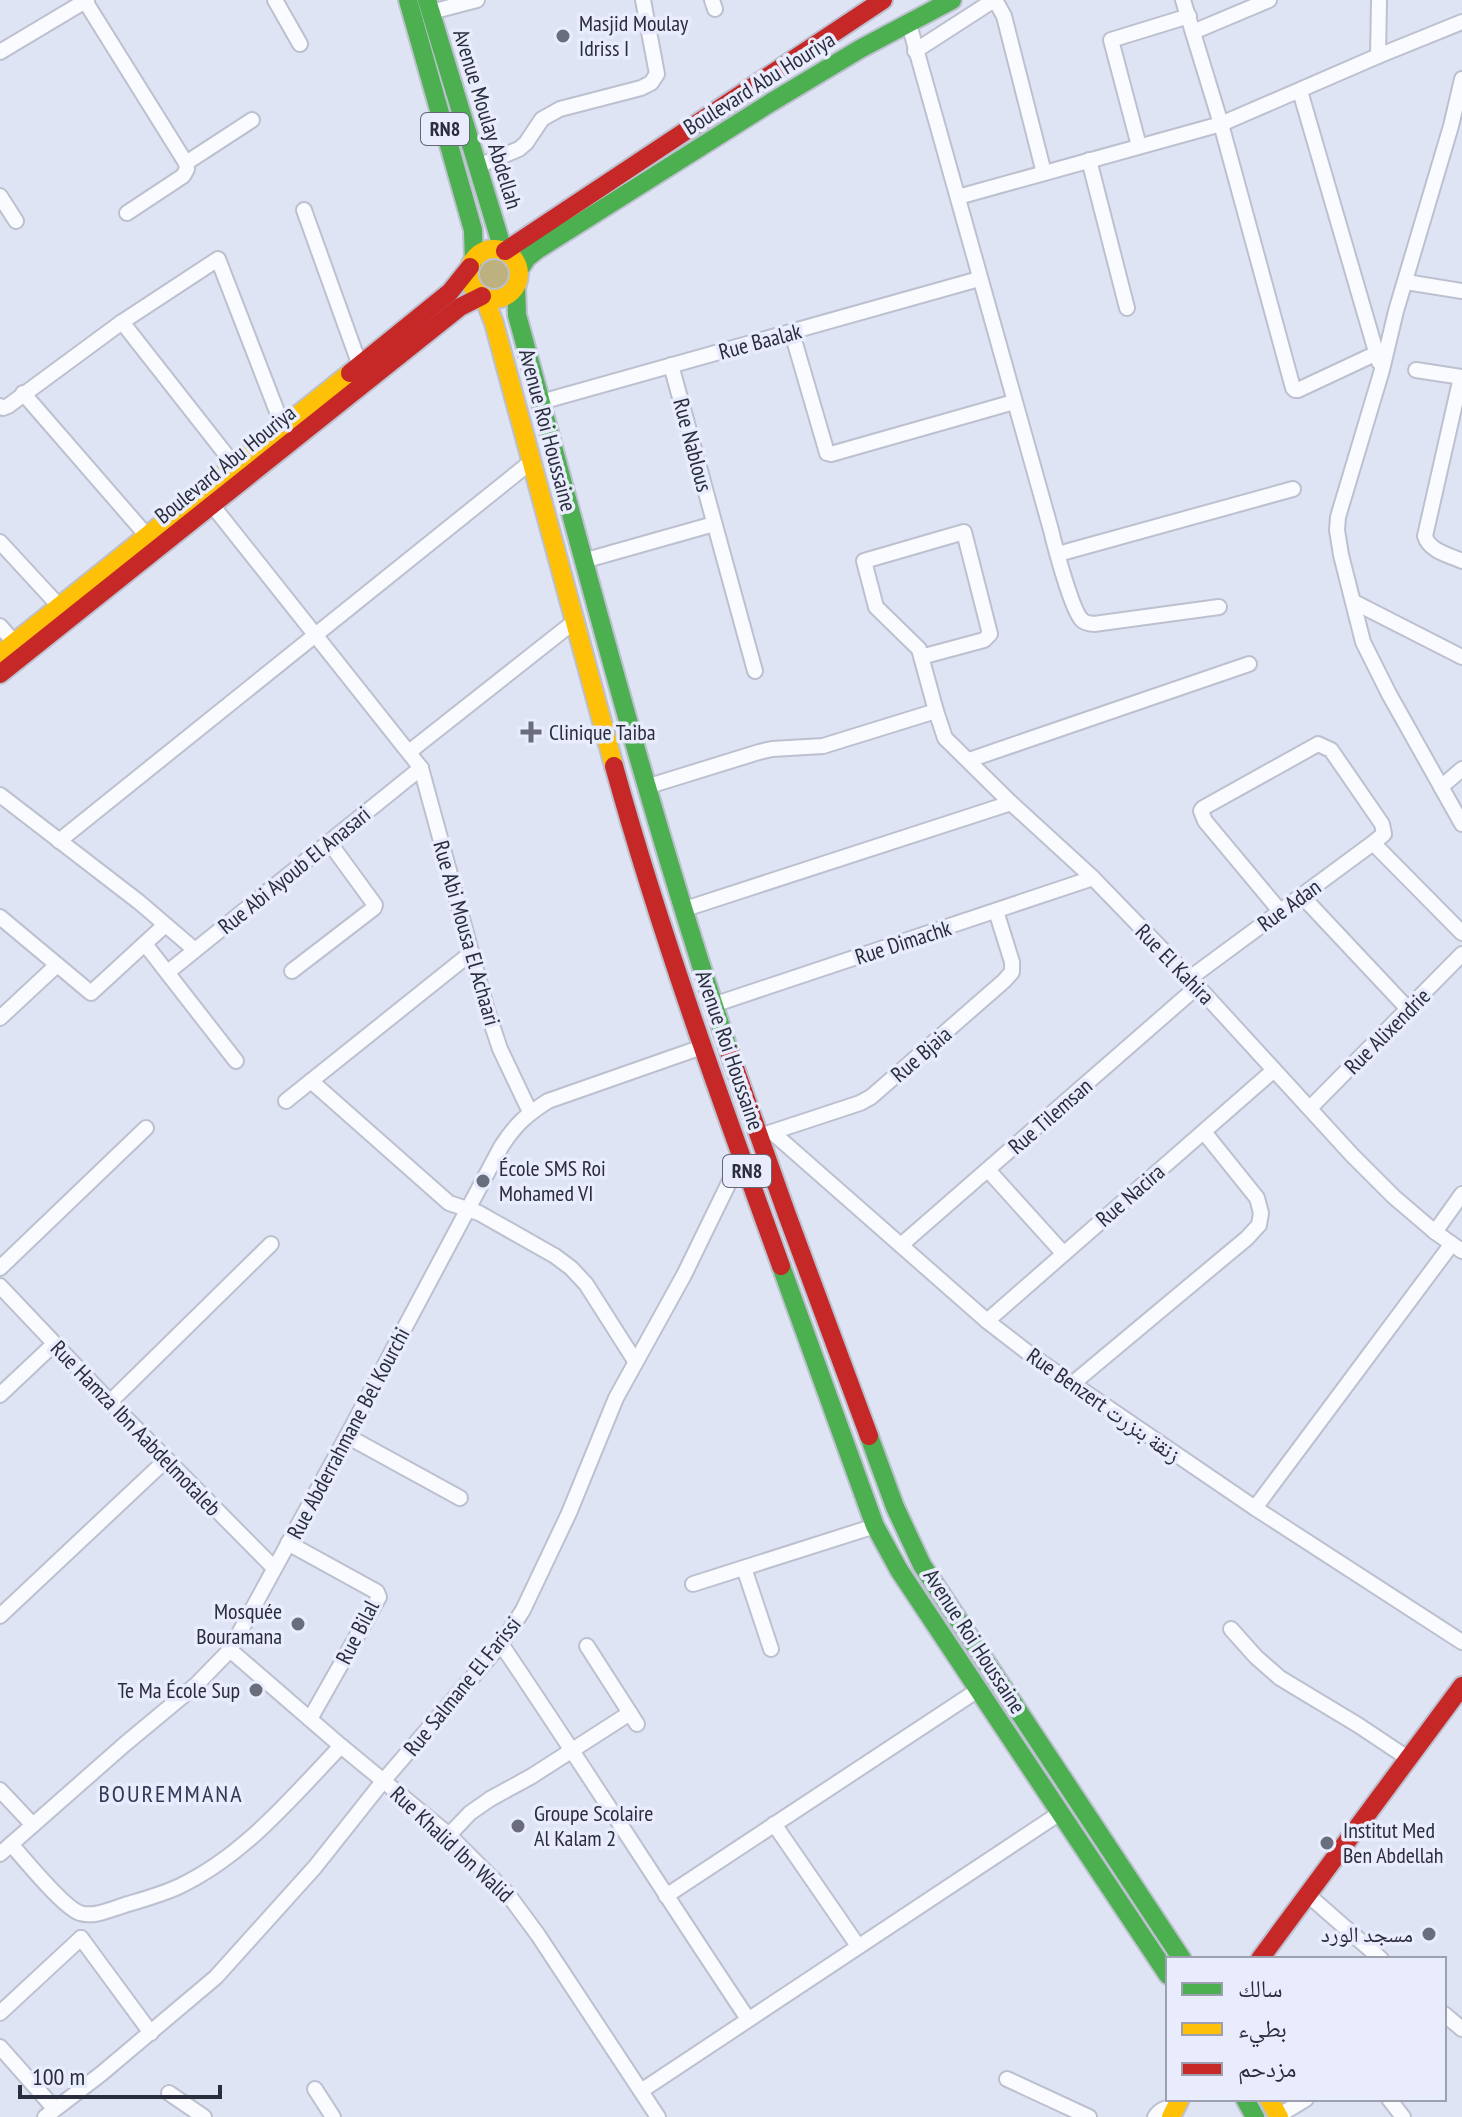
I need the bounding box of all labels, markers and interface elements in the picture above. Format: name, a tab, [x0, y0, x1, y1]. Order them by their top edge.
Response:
place label: Masjid Moulay Idriss I	[579, 9, 689, 62]
street label: Boulevard Abu Houriya	[678, 25, 840, 141]
street label: Avenue Moulay Abdellah	[447, 26, 529, 212]
marker: Masjid Moulay Idriss I	[554, 27, 572, 45]
road number: RN8	[421, 113, 469, 145]
street label: Rue Baalak	[716, 316, 805, 365]
street label: Avenue Roi Houssaine	[513, 346, 583, 514]
street label: Rue Nablous	[667, 395, 719, 495]
street label: Boulevard Abu Houriya	[149, 399, 301, 529]
place label: Clinique Taiba	[549, 718, 656, 746]
marker: Clinique Taiba	[520, 721, 542, 743]
street label: Rue Abi Ayoub El Anasari	[212, 800, 376, 940]
street label: Rue Abi Mousa El Achaari	[427, 837, 507, 1029]
street label: Rue Adan	[1252, 873, 1326, 937]
street label: Rue Dimachk	[851, 913, 955, 971]
street label: Rue El Kahira	[1130, 918, 1220, 1010]
street label: Avenue Roi Houssaine	[690, 966, 770, 1134]
street label: Rue Alixendrie	[1338, 982, 1436, 1080]
street label: Rue Bjaia	[885, 1020, 957, 1088]
street label: Rue Tilemsan	[1002, 1072, 1098, 1160]
place label: École SMS Roi Mohamed VI	[499, 1154, 606, 1207]
road number: RN8	[723, 1155, 771, 1187]
street label: Rue Nacira	[1090, 1158, 1170, 1232]
marker: École SMS Roi Mohamed VI	[474, 1172, 492, 1190]
street label: Rue Abderrahmane Bel Kourchi	[280, 1322, 416, 1544]
street label: Rue Hamza Ibn Aabdelmotaleb	[45, 1334, 227, 1522]
street label: Rue Benzert زنقة بنزرت	[1022, 1341, 1186, 1469]
street label: Avenue Roi Houssaine	[918, 1563, 1032, 1719]
street label: Rue Bilal	[329, 1595, 385, 1669]
place label: Mosquée Bouramana	[196, 1597, 282, 1650]
street label: Rue Salmane El Farissi	[397, 1611, 527, 1761]
marker: Mosquée Bouramana	[289, 1615, 307, 1633]
place label: Te Ma École Sup	[117, 1676, 240, 1704]
marker: Te Ma École Sup	[247, 1681, 265, 1699]
district label: BOUREMMANA	[99, 1778, 244, 1809]
street label: Rue Khalid Ibn Walid	[385, 1780, 519, 1908]
place label: Groupe Scolaire Al Kalam 2	[534, 1799, 653, 1852]
place label: Institut Med Ben Abdellah	[1343, 1816, 1443, 1869]
marker: Groupe Scolaire Al Kalam 2	[509, 1817, 527, 1835]
marker: Institut Med Ben Abdellah	[1318, 1834, 1336, 1852]
place label: مسجد الورد	[1321, 1920, 1413, 1948]
marker: مسجد الورد	[1420, 1925, 1438, 1943]
legend	[1166, 1957, 1446, 2101]
text: سالك	[1238, 1973, 1283, 2004]
text: بطيء	[1238, 2013, 1287, 2048]
scale bar	[20, 2049, 220, 2099]
text: مزدحم	[1238, 2053, 1297, 2085]
text: 100 m	[32, 2061, 85, 2092]

